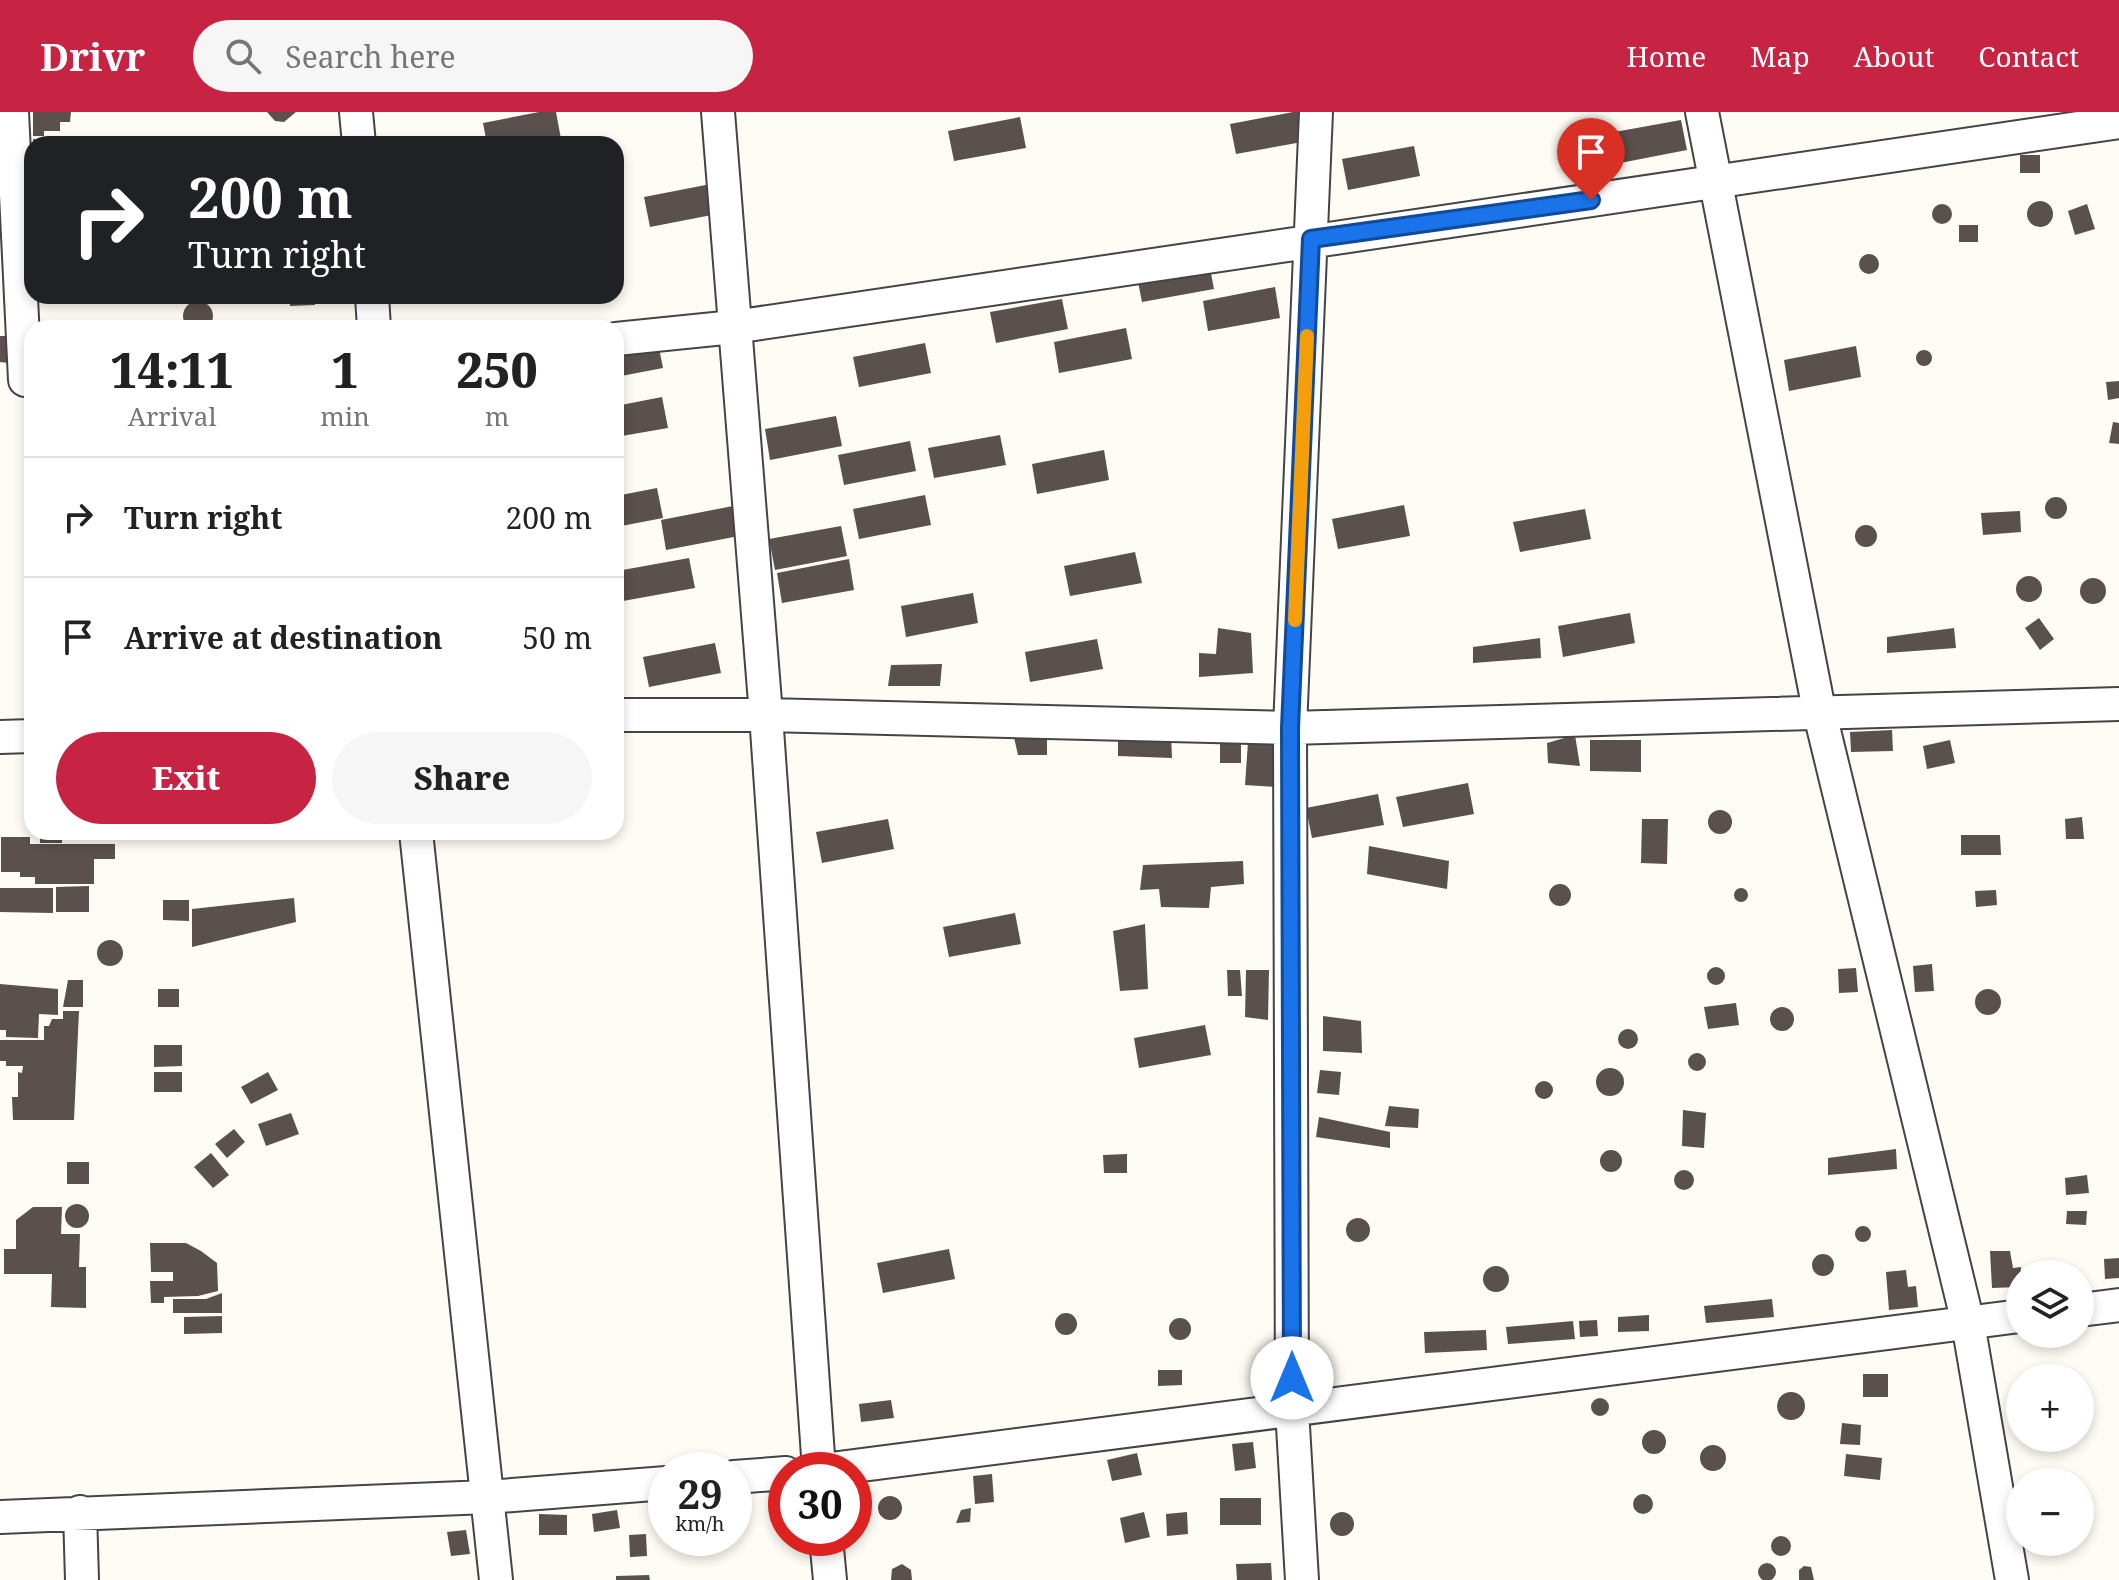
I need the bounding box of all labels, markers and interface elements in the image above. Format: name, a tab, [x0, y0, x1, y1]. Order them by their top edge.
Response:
search box	[193, 20, 753, 92]
text: Drivr	[40, 30, 145, 82]
icon: search	[221, 34, 265, 78]
text: Search here	[285, 36, 456, 77]
text: Home	[1627, 37, 1706, 75]
text: Map	[1750, 37, 1810, 75]
text: About	[1854, 37, 1934, 75]
text: Contact	[1978, 37, 2079, 75]
pin	[1557, 118, 1625, 200]
icon: arrive	[1569, 130, 1613, 174]
text: 200 m	[188, 158, 353, 234]
icon: right	[56, 168, 160, 272]
text: Turn right	[188, 230, 366, 279]
text: 14:11	[110, 337, 234, 402]
text: 1	[331, 337, 359, 402]
text: 250	[456, 337, 538, 402]
text: Arrival	[128, 398, 217, 434]
text: min	[320, 398, 370, 434]
text: m	[485, 398, 509, 434]
icon: right	[56, 495, 100, 539]
text: Turn right	[124, 497, 282, 538]
text: 200 m	[506, 497, 592, 538]
icon: arrive	[56, 615, 100, 659]
text: Arrive at destination	[124, 617, 443, 658]
text: 50 m	[522, 617, 592, 658]
button: Exit	[56, 732, 316, 824]
button: Share	[332, 732, 592, 824]
map controls	[2006, 1260, 2094, 1556]
button: layers	[2006, 1260, 2094, 1348]
position arrow	[1250, 1336, 1334, 1420]
button: +	[2006, 1364, 2094, 1452]
speed limit sign: 30	[768, 1452, 872, 1556]
text: 29	[677, 1466, 723, 1521]
button: −	[2006, 1468, 2094, 1556]
text: km/h	[675, 1510, 725, 1537]

